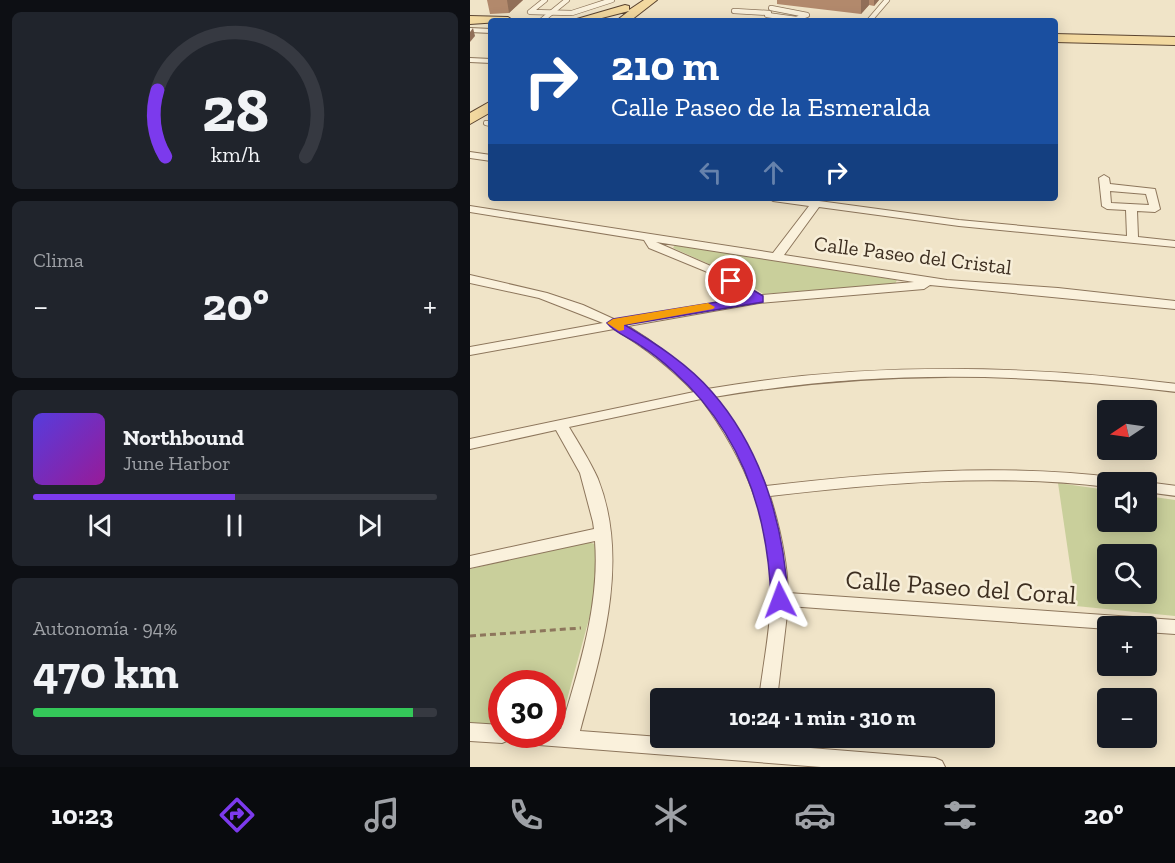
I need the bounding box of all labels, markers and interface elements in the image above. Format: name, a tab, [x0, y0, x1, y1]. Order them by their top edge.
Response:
text: 210 m	[611, 40, 719, 91]
icon: right	[512, 42, 590, 120]
text: 28	[201, 73, 269, 148]
text: Calle Paseo de la Esmeralda	[611, 91, 931, 123]
text: km/h	[211, 143, 259, 168]
icon: left	[694, 156, 727, 189]
icon: ahead	[757, 156, 790, 189]
icon: right	[820, 156, 853, 189]
street label: Calle Paseo del Cristal	[813, 230, 1014, 280]
text: Clima	[33, 248, 84, 272]
pin	[705, 255, 756, 306]
icon: arrive	[714, 264, 747, 297]
text: 20°	[203, 278, 269, 332]
text: −	[33, 286, 48, 325]
text: +	[423, 286, 437, 325]
north arrow	[1097, 400, 1157, 460]
map controls	[1097, 400, 1157, 748]
text: Northbound	[123, 424, 244, 451]
text: June Harbor	[123, 451, 231, 475]
button: sound	[1097, 472, 1157, 532]
icon: previous	[84, 509, 117, 542]
icon: pause	[218, 509, 251, 542]
icon: next	[353, 509, 386, 542]
button: search	[1097, 544, 1157, 604]
street label: Calle Paseo del Coral	[845, 563, 1078, 611]
position arrow	[748, 568, 812, 632]
text: Autonomía · 94%	[33, 616, 177, 640]
button: +	[1097, 616, 1157, 676]
text: 470 km	[33, 646, 179, 700]
speed limit sign: 30	[488, 670, 566, 748]
button: −	[1097, 688, 1157, 748]
text: 10:24 · 1 min · 310 m	[729, 704, 916, 731]
icon: directions	[216, 794, 258, 836]
icon: music	[361, 794, 403, 836]
icon: phone	[505, 794, 547, 836]
icon: climate	[650, 794, 692, 836]
icon: car	[794, 794, 836, 836]
icon: filters	[939, 794, 981, 836]
text: 10:23	[51, 799, 113, 831]
text: 20°	[1084, 799, 1124, 831]

